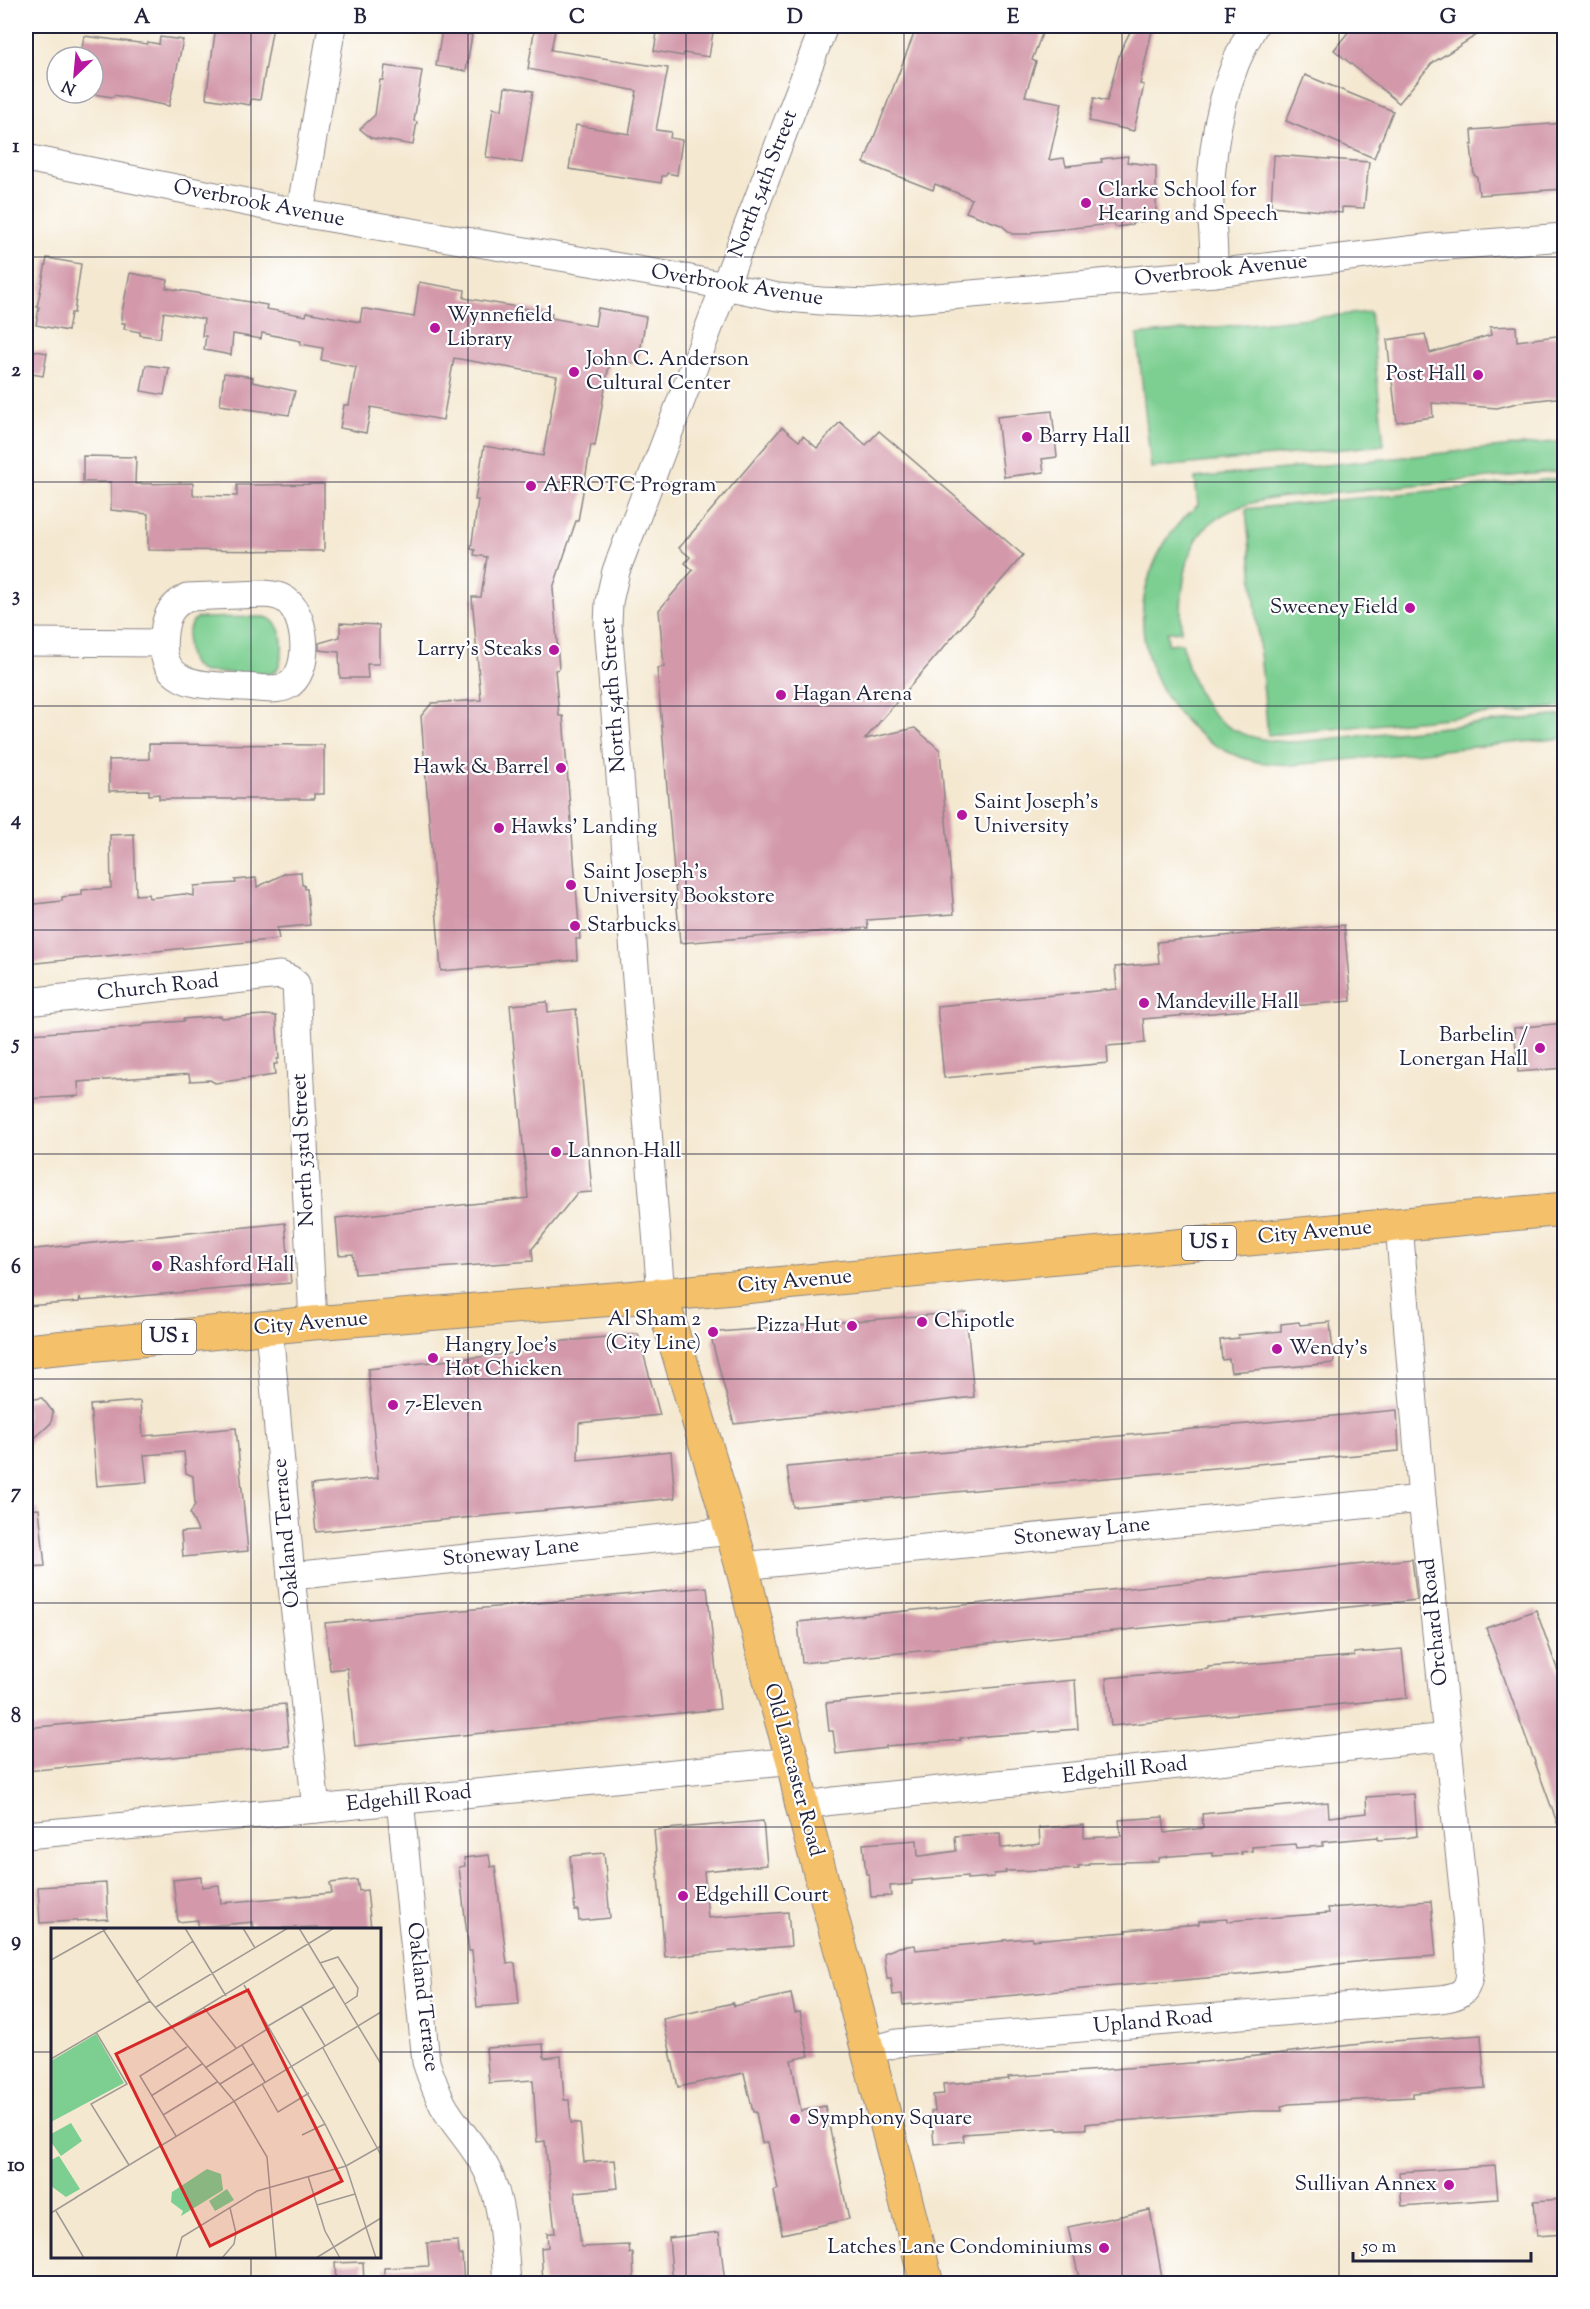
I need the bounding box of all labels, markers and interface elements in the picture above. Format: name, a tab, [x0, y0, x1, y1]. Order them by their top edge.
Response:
text: A	[134, 4, 151, 33]
text: B	[354, 4, 367, 33]
text: C	[569, 4, 585, 33]
text: D	[787, 4, 803, 33]
text: E	[1007, 4, 1020, 33]
text: F	[1224, 4, 1236, 33]
text: G	[1440, 4, 1457, 33]
north arrow	[45, 45, 105, 105]
text: N	[59, 73, 80, 99]
street label: North 54th Street	[722, 106, 806, 262]
text: 1	[13, 133, 20, 162]
street label: Overbrook Avenue	[171, 173, 347, 235]
place label: Clarke School for Hearing and Speech	[1098, 176, 1278, 230]
marker: Clarke School for Hearing and Speech	[1079, 196, 1093, 210]
street label: Overbrook Avenue	[1133, 247, 1309, 295]
street label: Overbrook Avenue	[649, 258, 825, 314]
place label: Wynnefield Library	[447, 301, 553, 355]
marker: Wynnefield Library	[428, 321, 442, 335]
place label: John C. Anderson Cultural Center	[585, 345, 749, 399]
text: 2	[11, 357, 21, 386]
place label: Post Hall	[1386, 360, 1466, 390]
marker: John C. Anderson Cultural Center	[567, 365, 581, 379]
marker: Post Hall	[1471, 368, 1485, 382]
place label: Barry Hall	[1039, 422, 1130, 452]
marker: Barry Hall	[1020, 430, 1034, 444]
place label: AFROTC Program	[543, 471, 716, 501]
marker: AFROTC Program	[524, 479, 538, 493]
text: 3	[12, 582, 20, 611]
place label: Sweeney Field	[1270, 593, 1398, 623]
marker: Sweeney Field	[1403, 601, 1417, 615]
street label: North 54th Street	[594, 616, 634, 774]
place label: Larry's Steaks	[417, 635, 542, 665]
marker: Larry's Steaks	[547, 643, 561, 657]
place label: Hagan Arena	[793, 680, 913, 710]
marker: Hagan Arena	[774, 688, 788, 702]
place label: Hawk & Barrel	[413, 753, 549, 783]
marker: Hawk & Barrel	[554, 761, 568, 775]
place label: Saint Joseph's University	[974, 788, 1098, 842]
text: 4	[10, 806, 21, 835]
marker: Saint Joseph's University	[955, 808, 969, 822]
place label: Hawks' Landing	[511, 813, 657, 843]
marker: Hawks' Landing	[492, 821, 506, 835]
place label: Saint Joseph's University Bookstore	[583, 858, 775, 912]
marker: Saint Joseph's University Bookstore	[564, 878, 578, 892]
place label: Starbucks	[587, 911, 676, 941]
marker: Starbucks	[568, 919, 582, 933]
street label: Church Road	[96, 967, 221, 1009]
place label: Mandeville Hall	[1156, 988, 1299, 1018]
marker: Mandeville Hall	[1137, 996, 1151, 1010]
place label: Barbelin / Lonergan Hall	[1399, 1021, 1528, 1075]
text: 5	[11, 1030, 20, 1059]
marker: Barbelin / Lonergan Hall	[1533, 1041, 1547, 1055]
street label: North 53rd Street	[285, 1072, 323, 1228]
place label: Lannon Hall	[568, 1137, 681, 1167]
marker: Lannon Hall	[549, 1145, 563, 1159]
street label: City Avenue	[1257, 1213, 1373, 1253]
road number: US 1	[1182, 1226, 1236, 1260]
place label: Rashford Hall	[169, 1251, 295, 1281]
text: 6	[11, 1254, 21, 1283]
marker: Rashford Hall	[150, 1259, 164, 1273]
street label: City Avenue	[737, 1262, 853, 1302]
street label: City Avenue	[253, 1304, 369, 1344]
place label: Al Sham 2 (City Line)	[605, 1305, 701, 1359]
place label: Chipotle	[934, 1307, 1015, 1337]
place label: Pizza Hut	[757, 1311, 840, 1341]
marker: Chipotle	[915, 1315, 929, 1329]
marker: Pizza Hut	[845, 1319, 859, 1333]
road number: US 1	[142, 1320, 196, 1354]
marker: Al Sham 2 (City Line)	[706, 1325, 720, 1339]
place label: Hangry Joe's Hot Chicken	[445, 1331, 562, 1385]
place label: Wendy's	[1289, 1334, 1368, 1364]
marker: Wendy's	[1270, 1342, 1284, 1356]
marker: Hangry Joe's Hot Chicken	[426, 1351, 440, 1365]
place label: 7-Eleven	[405, 1390, 483, 1420]
marker: 7-Eleven	[386, 1398, 400, 1412]
street label: Oakland Terrace	[266, 1457, 308, 1609]
text: 7	[11, 1479, 22, 1508]
street label: Stoneway Lane	[1012, 1510, 1152, 1554]
street label: Stoneway Lane	[441, 1531, 581, 1575]
street label: Orchard Road	[1413, 1556, 1457, 1687]
street label: Old Lancaster Road	[755, 1680, 831, 1860]
text: 8	[11, 1703, 21, 1732]
street label: Edgehill Road	[1061, 1749, 1189, 1792]
street label: Edgehill Road	[345, 1777, 473, 1820]
place label: Edgehill Court	[695, 1881, 829, 1911]
marker: Edgehill Court	[676, 1889, 690, 1903]
street label: Oakland Terrace	[398, 1921, 446, 2073]
text: 9	[11, 1927, 21, 1956]
inset map	[51, 1928, 381, 2258]
street label: Upland Road	[1092, 2002, 1214, 2042]
place label: Symphony Square	[807, 2104, 972, 2134]
marker: Symphony Square	[788, 2112, 802, 2126]
text: 10	[7, 2152, 25, 2181]
place label: Sullivan Annex	[1295, 2170, 1437, 2200]
marker: Sullivan Annex	[1442, 2178, 1456, 2192]
scale bar	[1353, 2225, 1532, 2263]
place label: Latches Lane Condominiums	[827, 2233, 1092, 2263]
text: 50 m	[1361, 2235, 1397, 2261]
marker: Latches Lane Condominiums	[1097, 2241, 1111, 2255]

